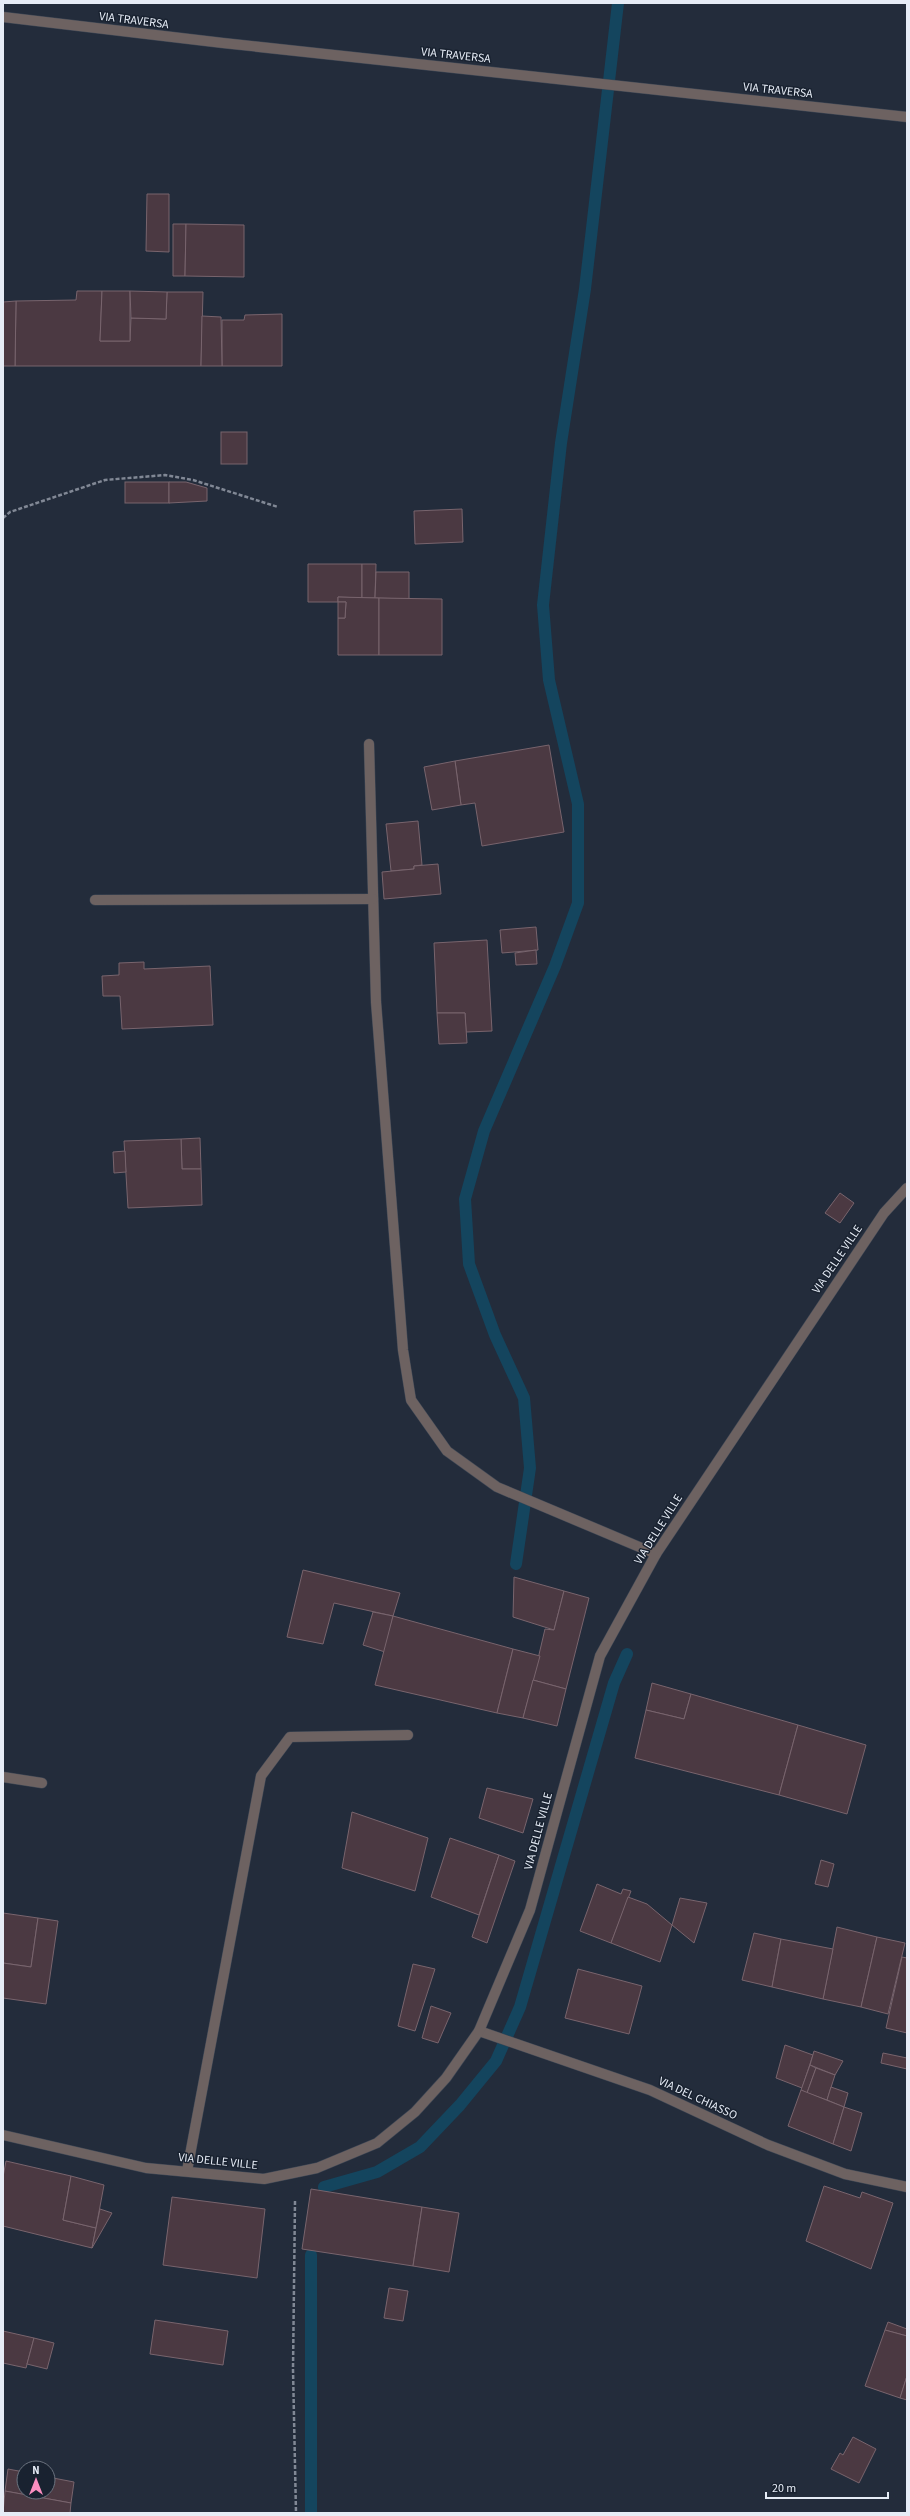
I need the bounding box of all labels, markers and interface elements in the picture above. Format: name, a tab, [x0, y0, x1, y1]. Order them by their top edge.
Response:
street label: VIA TRAVERSA	[98, 8, 170, 33]
street label: VIA TRAVERSA	[420, 43, 492, 68]
street label: VIA TRAVERSA	[742, 78, 814, 103]
street label: VIA DELLE VILLE	[808, 1222, 867, 1297]
street label: VIA DELLE VILLE	[630, 1491, 687, 1568]
street label: VIA DELLE VILLE	[520, 1790, 557, 1872]
street label: VIA DEL CHIASSO	[656, 2073, 740, 2124]
street label: VIA DELLE VILLE	[177, 2149, 258, 2174]
north arrow	[16, 2460, 56, 2500]
text: N	[32, 2463, 40, 2478]
scale bar	[766, 2474, 888, 2500]
text: 20 m	[772, 2480, 796, 2497]

